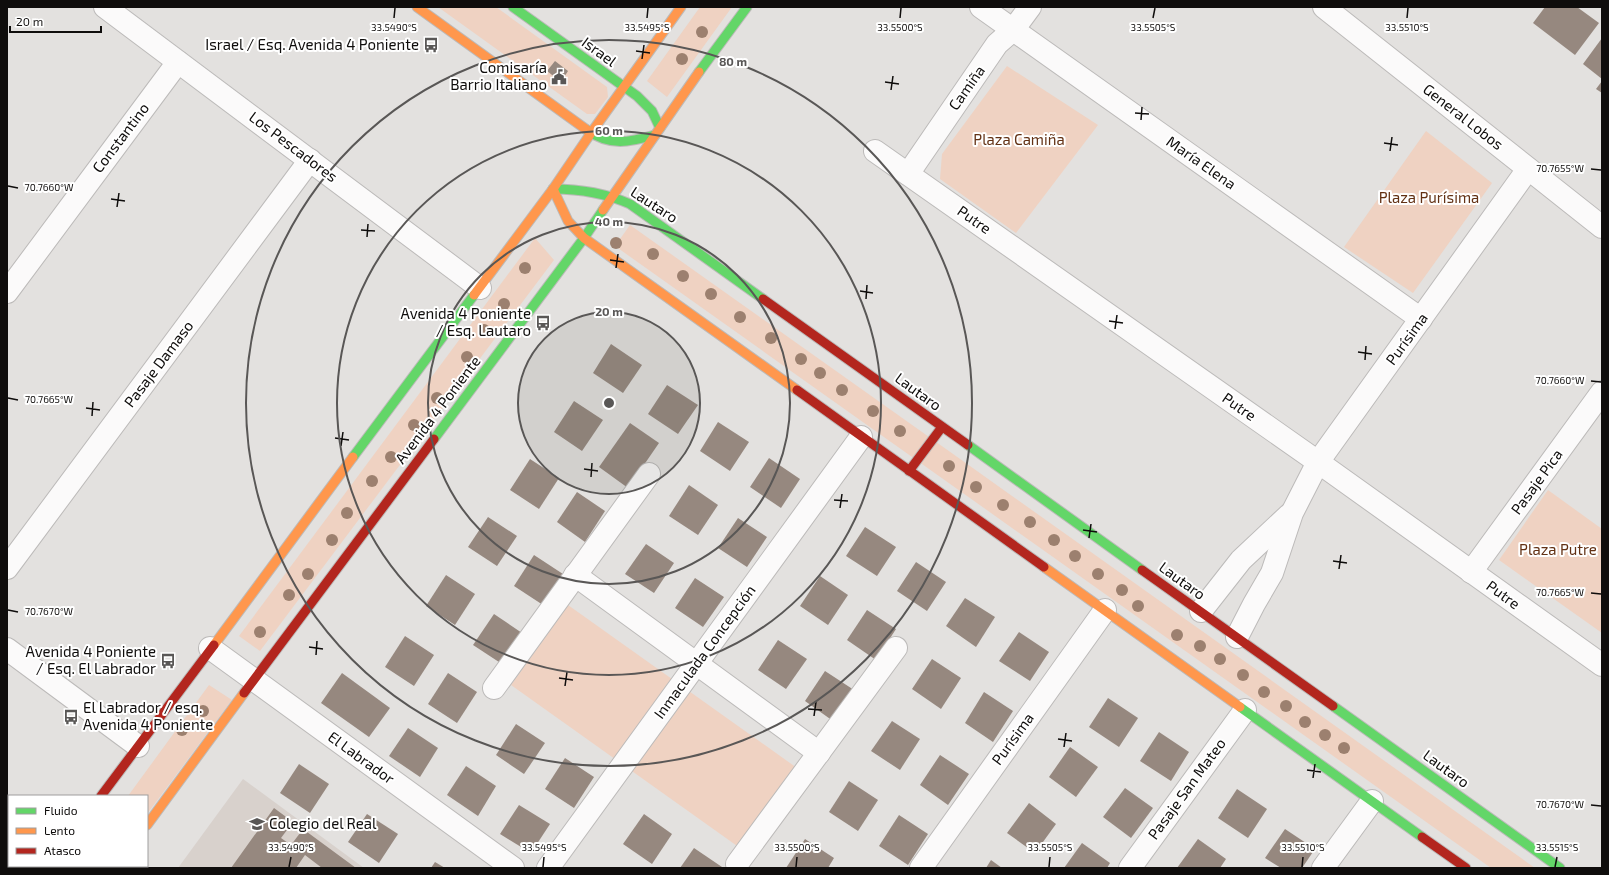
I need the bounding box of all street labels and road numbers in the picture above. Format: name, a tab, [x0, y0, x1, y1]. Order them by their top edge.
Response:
street label: Israel	[579, 33, 621, 70]
street label: Camiña	[944, 62, 988, 113]
street label: General Lobos	[1420, 79, 1507, 153]
street label: Constantino	[88, 99, 152, 176]
street label: Los Pescadores	[246, 107, 341, 185]
street label: María Elena	[1163, 132, 1240, 193]
street label: Lautaro	[628, 182, 682, 226]
street label: Putre	[954, 201, 995, 237]
street label: Purísima	[1381, 309, 1431, 368]
street label: Pasaje Damaso	[120, 317, 197, 411]
street label: Avenida 4 Poniente	[391, 352, 484, 467]
street label: Lautaro	[892, 368, 945, 414]
street label: Putre	[1219, 388, 1260, 424]
street label: Pasaje Pica	[1507, 445, 1567, 518]
street label: Lautaro	[1156, 557, 1209, 603]
street label: Putre	[1483, 576, 1524, 612]
street label: Inmaculada Concepción	[650, 581, 759, 722]
street label: Purísima	[987, 709, 1037, 768]
street label: El Labrador	[325, 727, 398, 787]
street label: Pasaje San Mateo	[1144, 734, 1230, 843]
street label: Lautaro	[1420, 745, 1473, 791]

